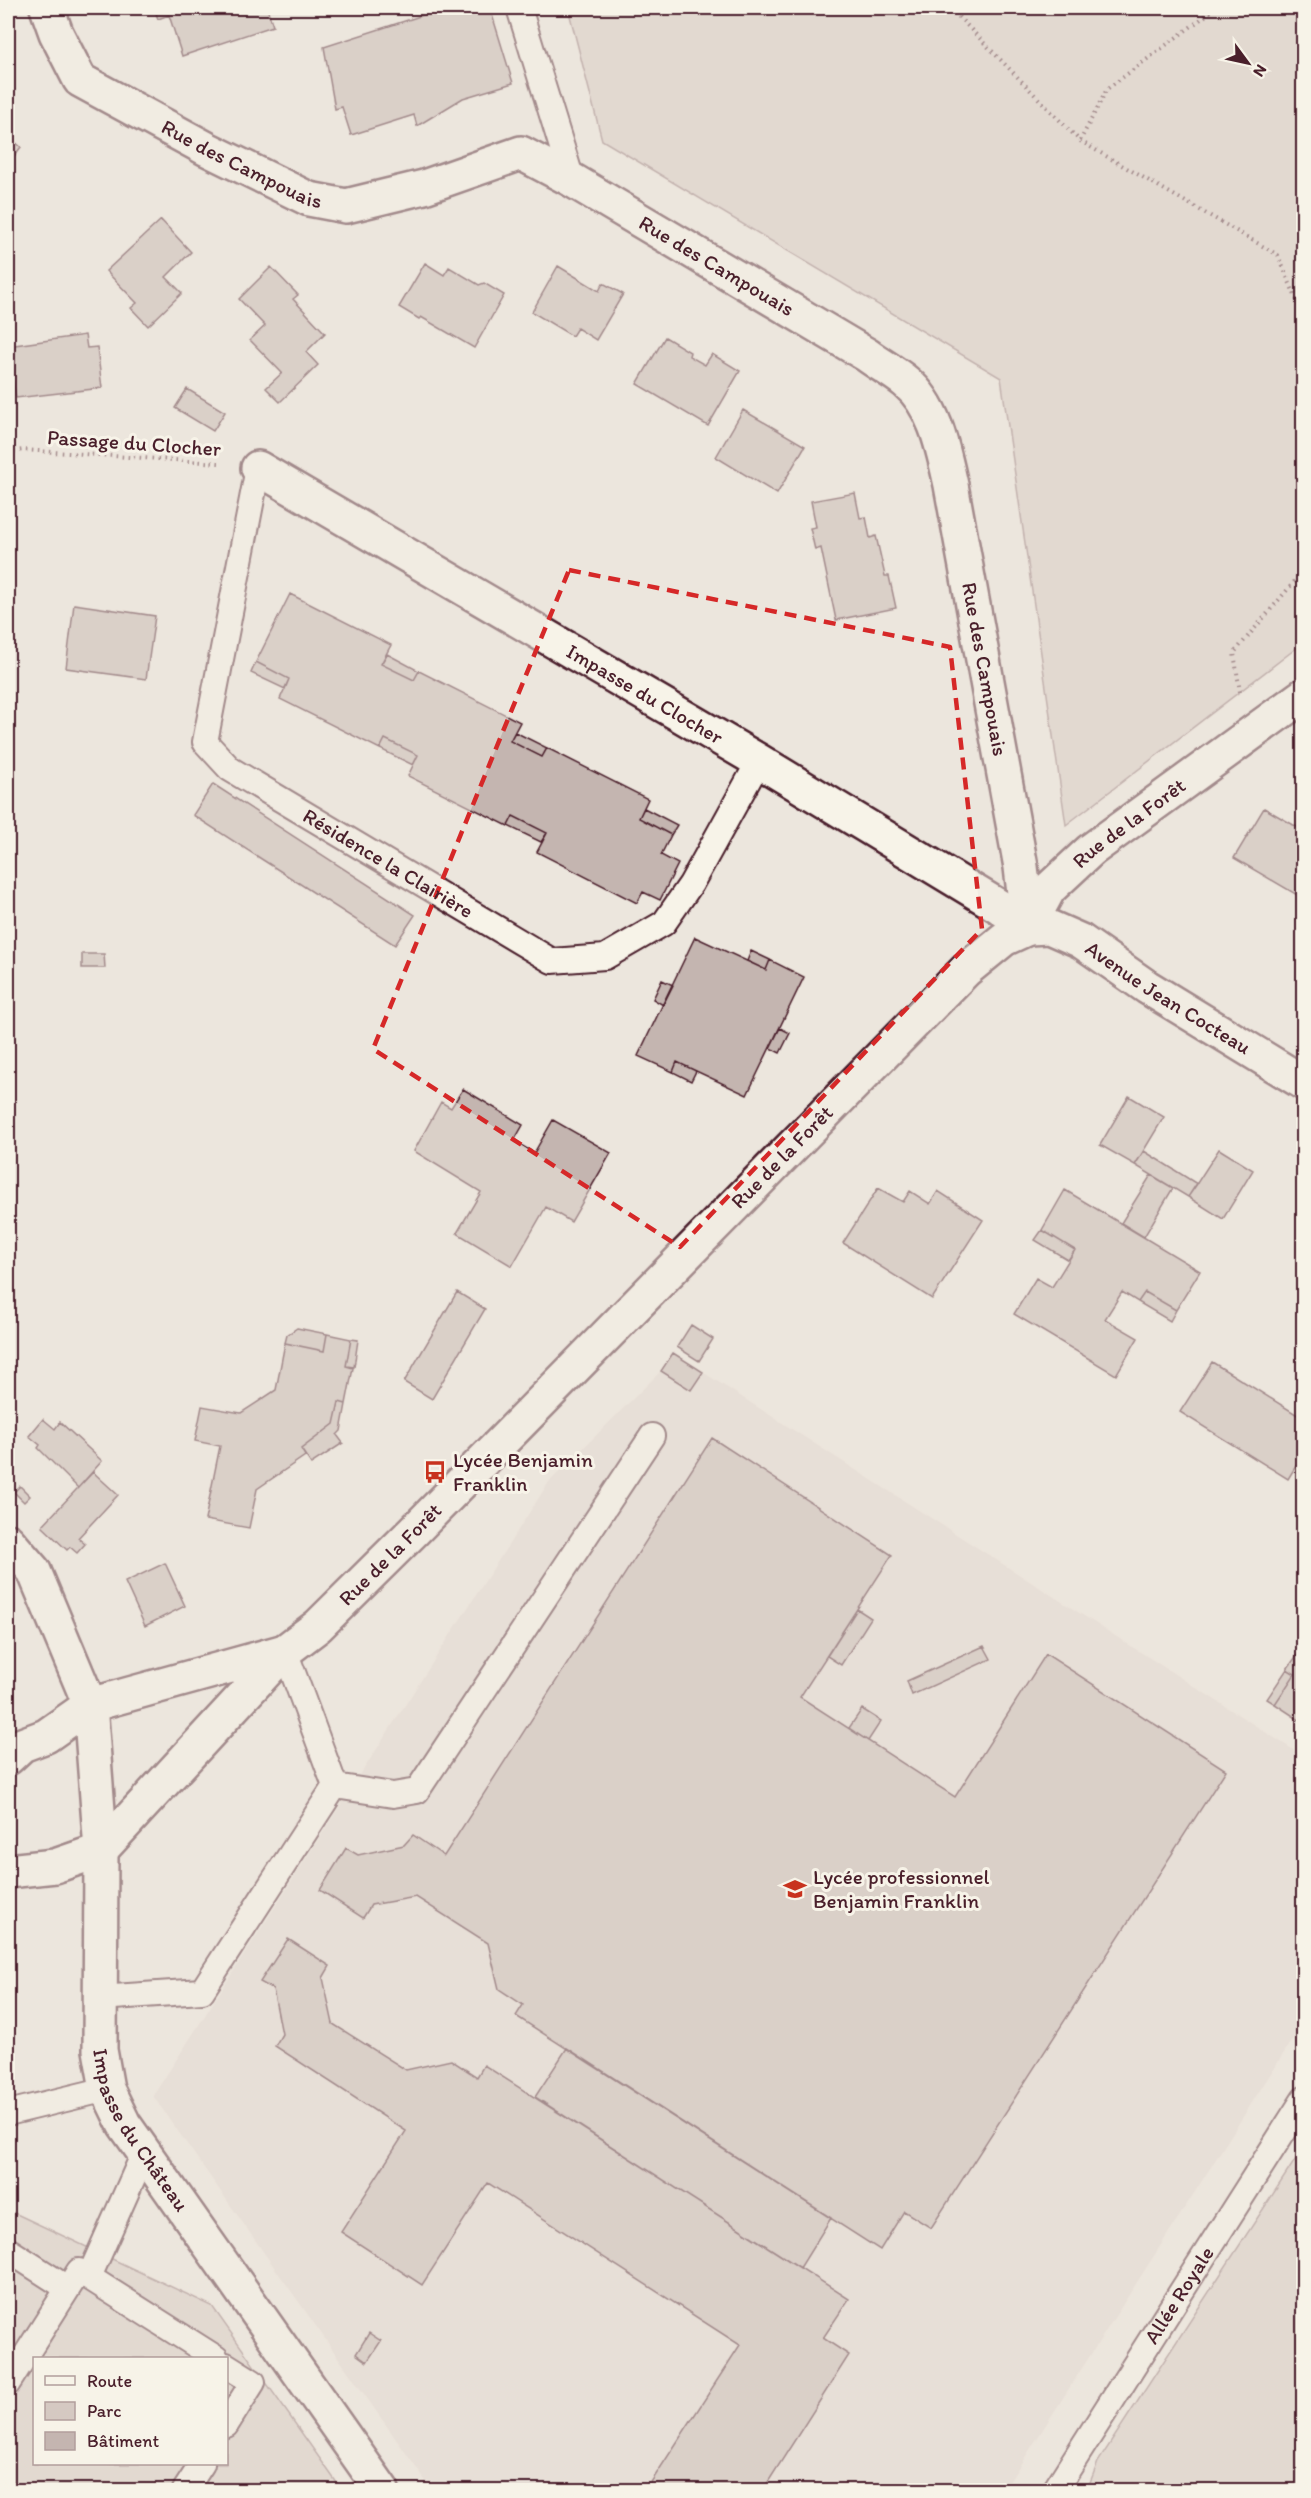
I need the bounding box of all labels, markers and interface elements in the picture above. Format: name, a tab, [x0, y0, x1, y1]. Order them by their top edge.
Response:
north arrow	[1218, 33, 1278, 93]
text: N	[1249, 61, 1271, 81]
street label: Rue des Campouais	[157, 114, 324, 213]
street label: Rue des Campouais	[635, 210, 799, 321]
street label: Passage du Clocher	[46, 424, 222, 461]
street label: Rue des Campouais	[957, 580, 1013, 758]
street label: Impasse du Clocher	[562, 638, 728, 750]
street label: Rue de la Forêt	[1067, 772, 1190, 873]
street label: Résidence la Clairière	[299, 803, 478, 923]
street label: Avenue Jean Cocteau	[1081, 935, 1256, 1060]
street label: Rue de la Forêt	[725, 1100, 838, 1214]
place label: Lycée Benjamin Franklin	[453, 1447, 593, 1496]
bus stop icon: Lycée Benjamin Franklin	[422, 1459, 448, 1485]
street label: Rue de la Forêt	[333, 1498, 446, 1610]
place label: Lycée professionnel Benjamin Franklin	[813, 1864, 990, 1913]
school or university icon: Lycée professionnel Benjamin Franklin	[782, 1876, 808, 1902]
street label: Impasse du Château	[88, 2047, 195, 2216]
street label: Allée Royale	[1138, 2242, 1219, 2348]
legend	[33, 2357, 228, 2465]
text: Route	[87, 2370, 132, 2392]
text: Parc	[87, 2400, 121, 2422]
text: Bâtiment	[87, 2430, 160, 2452]

